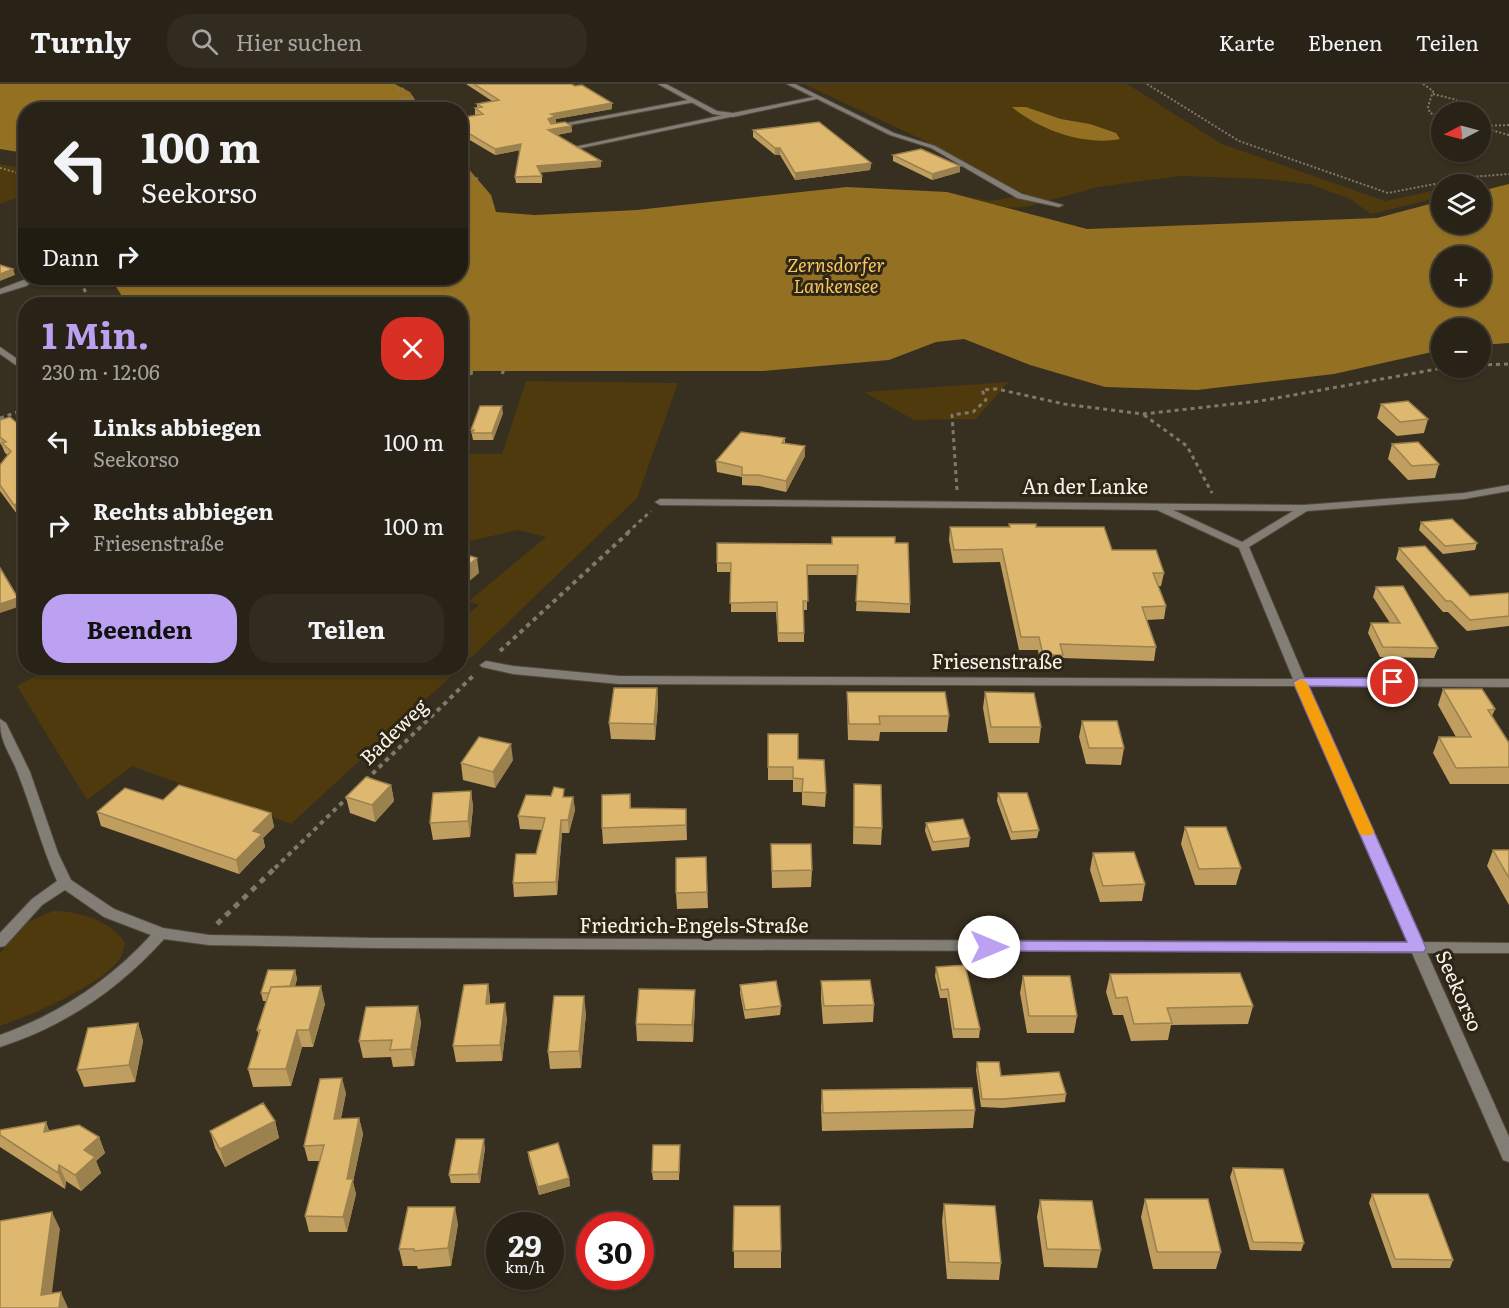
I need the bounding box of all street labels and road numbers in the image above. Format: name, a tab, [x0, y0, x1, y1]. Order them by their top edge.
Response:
street label: An der Lanke	[1022, 470, 1148, 500]
street label: Friesenstraße	[931, 645, 1063, 675]
street label: Badeweg	[352, 690, 434, 771]
street label: Friedrich-Engels-Straße	[579, 909, 809, 939]
street label: Seekorso	[1430, 945, 1492, 1036]

